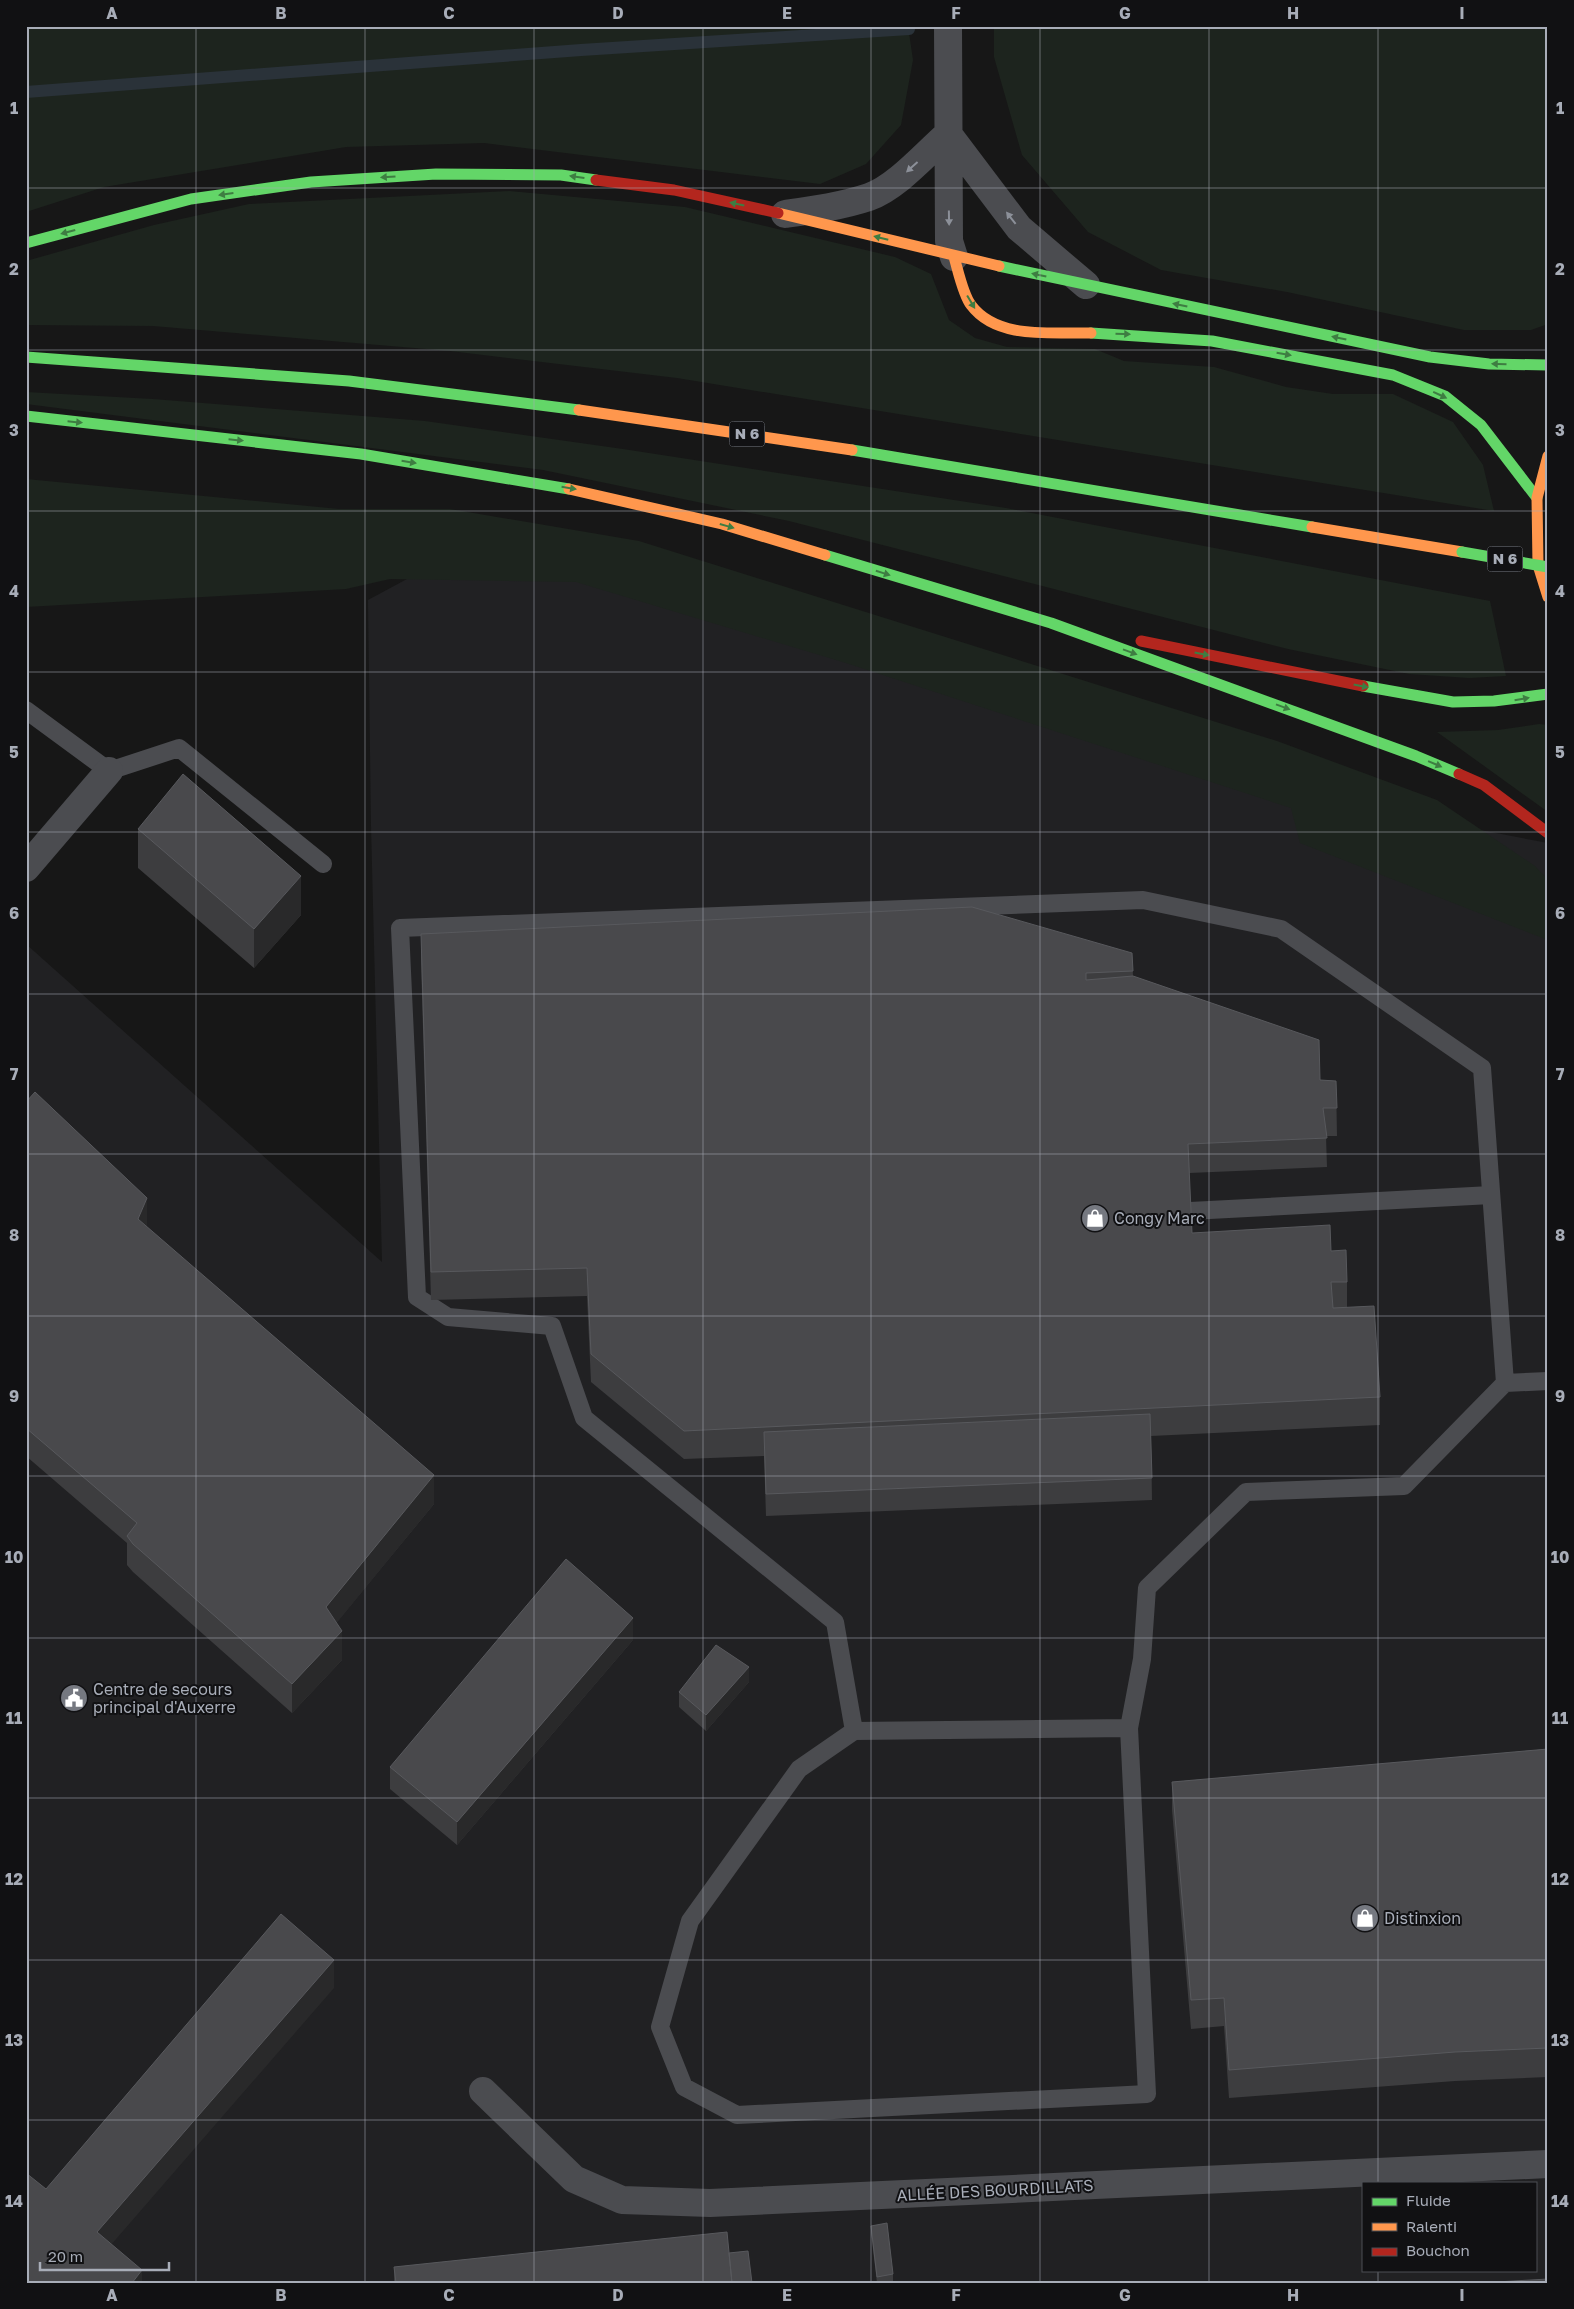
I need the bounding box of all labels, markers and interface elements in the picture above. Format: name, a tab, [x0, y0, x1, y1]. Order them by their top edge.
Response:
text: A	[106, 3, 118, 23]
text: B	[275, 3, 287, 23]
text: C	[443, 3, 455, 23]
text: D	[612, 3, 624, 23]
text: E	[782, 3, 792, 23]
text: F	[951, 3, 961, 23]
text: G	[1119, 3, 1131, 23]
text: H	[1287, 3, 1299, 23]
text: I	[1459, 3, 1465, 23]
text: 1	[10, 98, 18, 118]
text: 1	[1556, 98, 1564, 118]
one-way arrow	[906, 161, 918, 173]
one-way arrow	[379, 173, 395, 181]
one-way arrow	[569, 173, 585, 181]
one-way arrow	[218, 191, 234, 199]
one-way arrow	[729, 199, 745, 207]
one-way arrow	[945, 210, 953, 226]
one-way arrow	[1006, 212, 1017, 225]
one-way arrow	[61, 228, 76, 236]
one-way arrow	[873, 234, 888, 242]
text: 2	[9, 259, 19, 279]
text: 2	[1555, 259, 1565, 279]
one-way arrow	[1031, 271, 1046, 279]
one-way arrow	[967, 295, 976, 309]
one-way arrow	[1172, 301, 1187, 309]
one-way arrow	[1115, 330, 1131, 338]
one-way arrow	[1331, 334, 1346, 342]
one-way arrow	[1276, 350, 1291, 358]
one-way arrow	[1491, 360, 1507, 368]
one-way arrow	[1433, 390, 1448, 399]
one-way arrow	[67, 418, 83, 426]
text: 3	[9, 420, 19, 440]
text: 3	[1555, 420, 1565, 440]
road number: N 6	[730, 422, 764, 446]
one-way arrow	[228, 436, 244, 444]
one-way arrow	[401, 458, 417, 466]
one-way arrow	[562, 485, 578, 493]
one-way arrow	[720, 522, 735, 530]
road number: N 6	[1488, 546, 1522, 572]
one-way arrow	[876, 569, 891, 577]
text: 4	[9, 581, 19, 601]
text: 4	[1555, 581, 1565, 601]
one-way arrow	[1123, 648, 1138, 656]
one-way arrow	[1194, 650, 1210, 658]
one-way arrow	[1354, 682, 1370, 690]
one-way arrow	[1514, 694, 1530, 702]
one-way arrow	[1275, 704, 1290, 711]
text: 5	[9, 742, 19, 762]
text: 5	[1555, 742, 1565, 762]
one-way arrow	[1428, 760, 1442, 768]
text: 6	[9, 903, 19, 923]
text: 6	[1555, 903, 1565, 923]
text: 7	[10, 1064, 19, 1084]
text: 7	[1556, 1064, 1565, 1084]
shop icon: Congy Marc	[1080, 1203, 1110, 1233]
place label: Congy Marc	[1114, 1208, 1205, 1228]
text: 8	[9, 1225, 19, 1245]
text: 8	[1555, 1225, 1565, 1245]
text: 9	[9, 1386, 19, 1406]
text: 9	[1555, 1386, 1565, 1406]
text: 10	[5, 1547, 23, 1567]
text: 10	[1551, 1547, 1569, 1567]
place label: Centre de secours principal d'Auxerre	[93, 1679, 236, 1717]
public building icon: Centre de secours principal d'Auxerre	[59, 1683, 89, 1713]
text: 11	[6, 1708, 22, 1728]
text: 11	[1552, 1708, 1568, 1728]
text: 12	[5, 1869, 23, 1889]
text: 12	[1551, 1869, 1569, 1889]
shop icon: Distinxion	[1350, 1903, 1380, 1933]
place label: Distinxion	[1384, 1908, 1461, 1928]
text: 13	[5, 2030, 23, 2050]
text: 13	[1551, 2030, 1569, 2050]
street label: ALLÉE DES BOURDILLATS	[896, 2175, 1094, 2205]
legend	[1362, 2182, 1536, 2272]
text: 14	[5, 2191, 23, 2211]
text: Fluide	[1406, 2191, 1451, 2209]
text: 14	[1551, 2191, 1569, 2211]
text: Ralenti	[1406, 2217, 1457, 2235]
scale bar	[40, 2239, 169, 2271]
text: Bouchon	[1406, 2241, 1470, 2259]
text: 20 m	[48, 2247, 83, 2265]
text: A	[106, 2285, 118, 2305]
text: B	[275, 2285, 287, 2305]
text: C	[443, 2285, 455, 2305]
text: D	[612, 2285, 624, 2305]
text: E	[782, 2285, 792, 2305]
text: F	[951, 2285, 961, 2305]
text: G	[1119, 2285, 1131, 2305]
text: H	[1287, 2285, 1299, 2305]
text: I	[1459, 2285, 1465, 2305]

